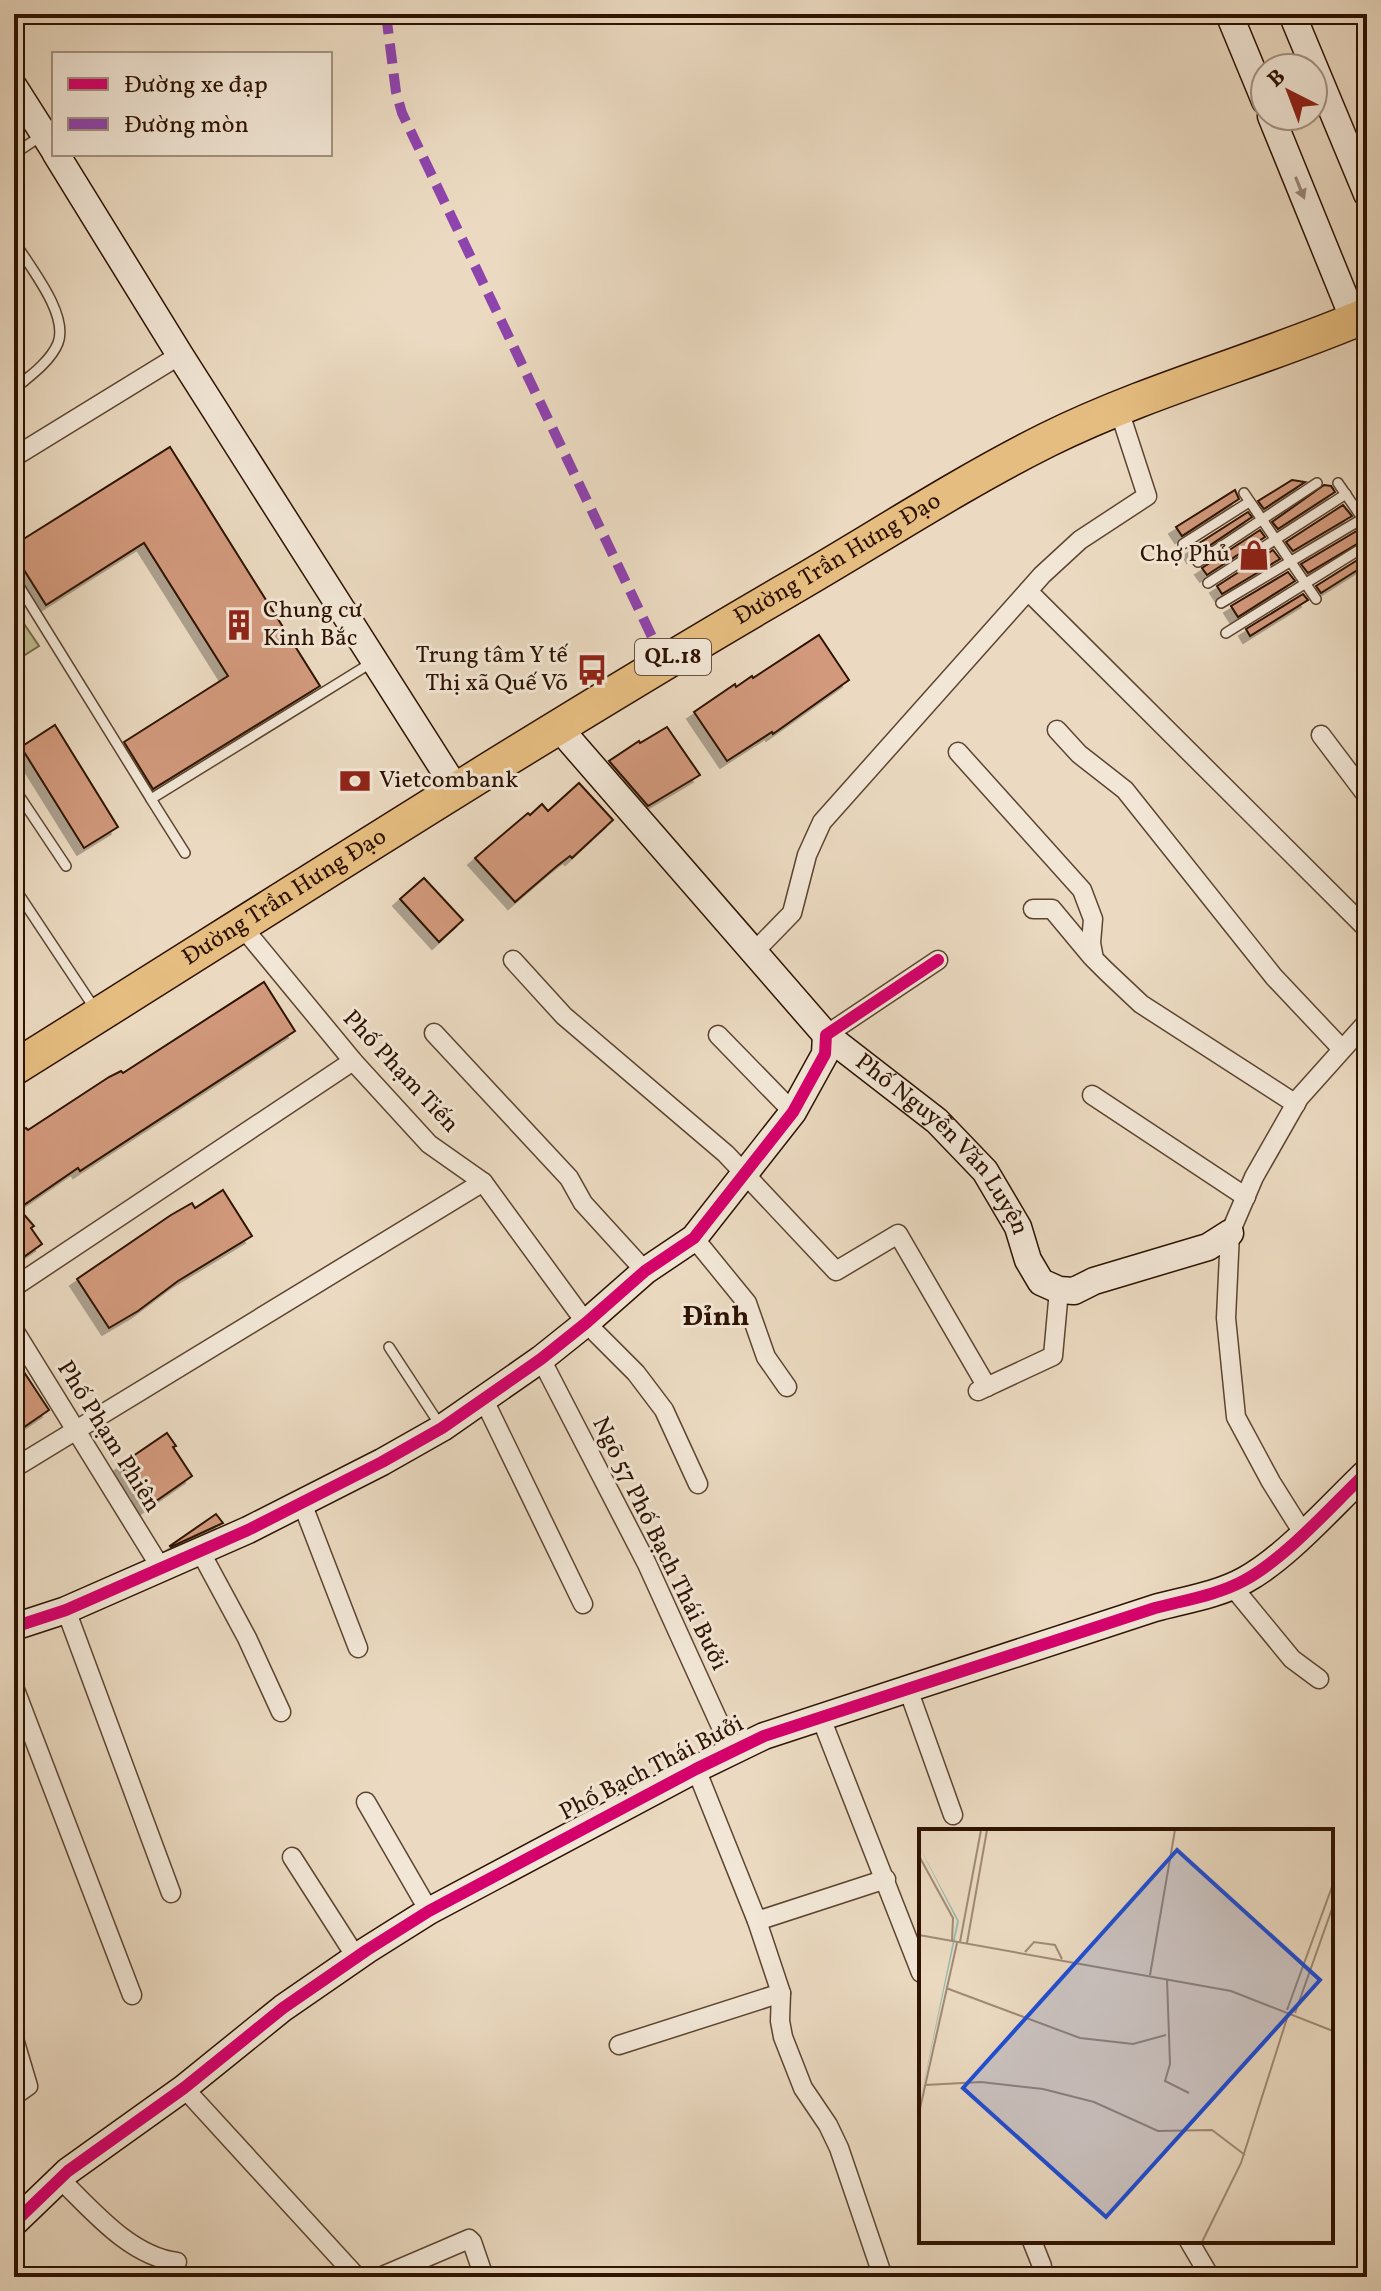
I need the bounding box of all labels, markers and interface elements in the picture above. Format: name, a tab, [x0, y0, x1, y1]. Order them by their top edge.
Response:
legend	[52, 52, 332, 156]
north arrow	[1249, 52, 1329, 132]
text: B	[1261, 63, 1293, 95]
text: Đường xe đạp	[124, 69, 268, 103]
text: Đường mòn	[124, 109, 249, 143]
one-way arrow	[1294, 176, 1307, 200]
street label: Đường Trần Hưng Đạo	[728, 485, 948, 635]
place label: Chợ Phủ	[1140, 538, 1230, 572]
shop icon: Chợ Phủ	[1237, 538, 1271, 572]
place label: Chung cư Kinh Bắc	[263, 594, 363, 656]
building icon: Chung cư Kinh Bắc	[222, 608, 256, 642]
place label: Trung tâm Y tế Thị xã Quế Võ	[415, 639, 569, 701]
road number: QL.18	[635, 639, 711, 675]
bus stop icon: Trung tâm Y tế Thị xã Quế Võ	[575, 653, 609, 687]
bank icon: Vietcombank	[338, 764, 372, 798]
place label: Vietcombank	[379, 764, 518, 798]
street label: Đường Trần Hưng Đạo	[176, 820, 394, 975]
street label: Phố Phạm Tiến	[334, 1003, 466, 1141]
street label: Phố Nguyễn Văn Luyện	[847, 1046, 1036, 1239]
district label: Đỉnh	[682, 1298, 750, 1337]
street label: Phố Phạm Phiên	[48, 1355, 168, 1519]
street label: Ngõ 57 Phố Bạch Thái Bưởi	[583, 1411, 735, 1677]
street label: Phố Bạch Thái Bưởi	[554, 1708, 750, 1830]
inset map	[919, 1829, 1333, 2243]

